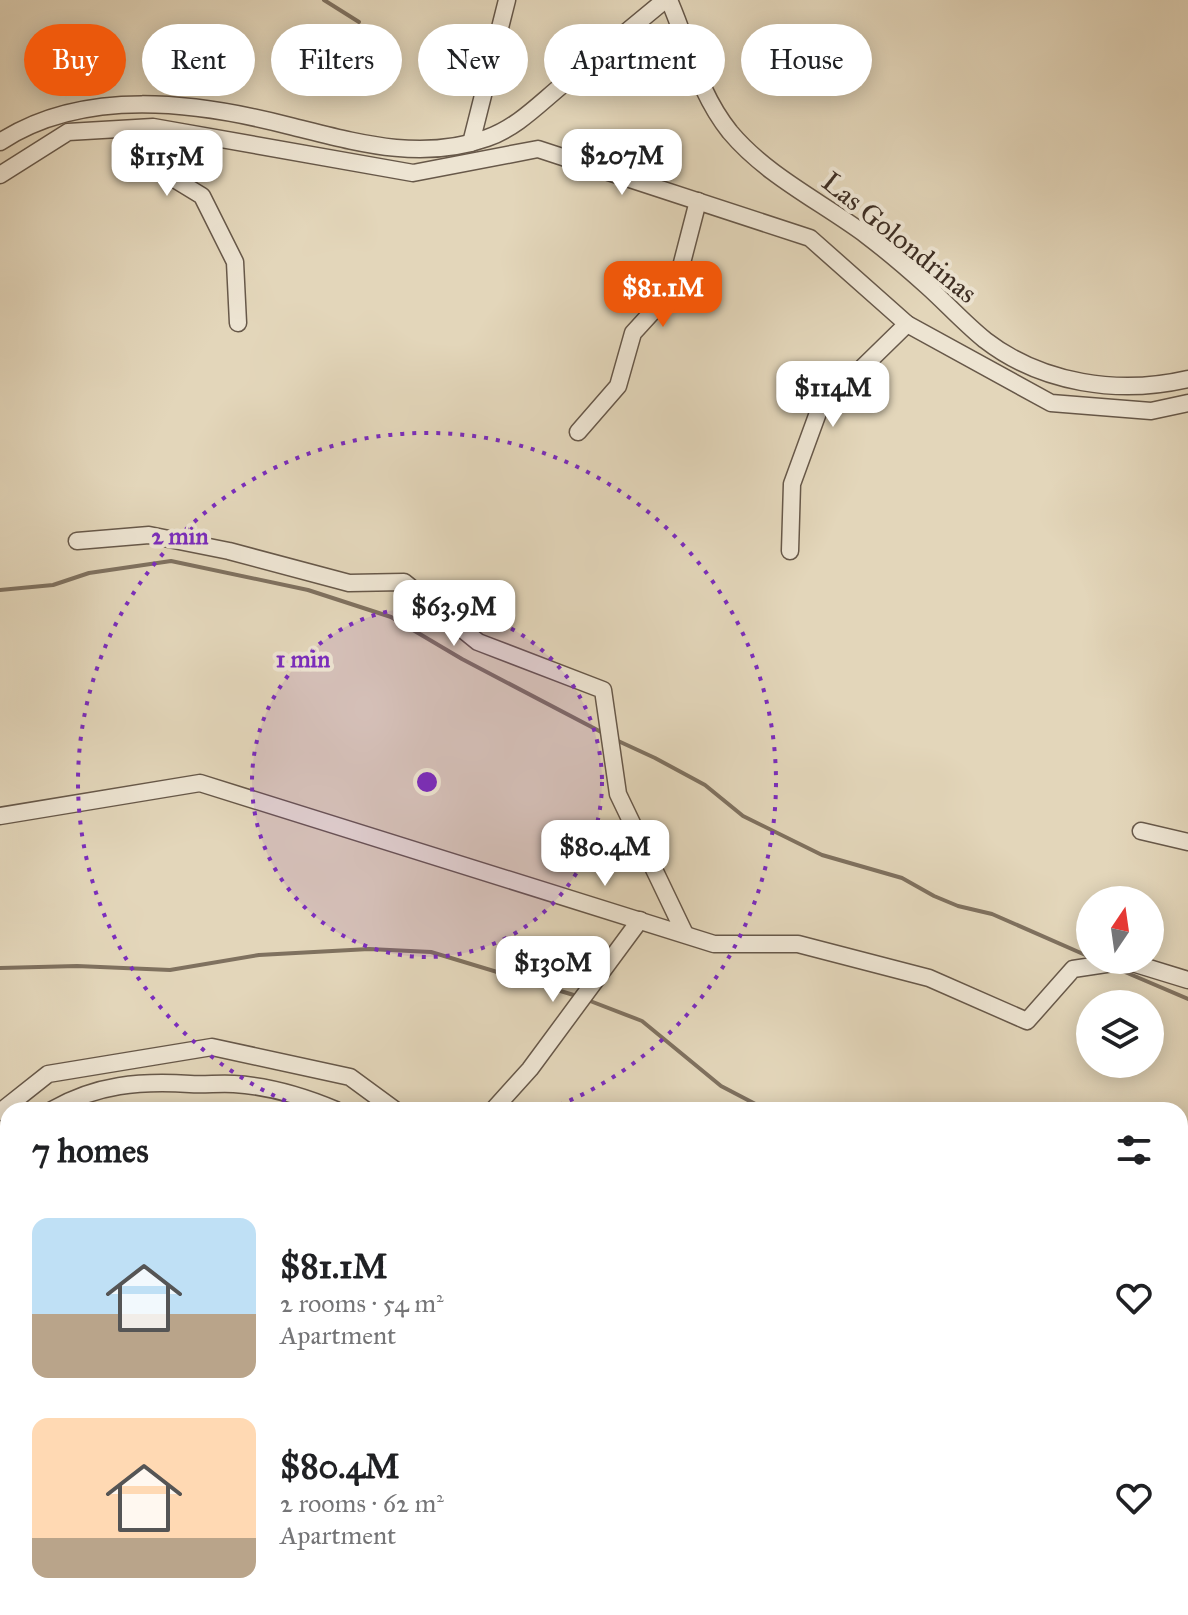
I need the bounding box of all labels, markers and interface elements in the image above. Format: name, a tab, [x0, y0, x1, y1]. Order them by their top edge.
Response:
chip: Buy	[24, 24, 126, 96]
chip: Rent	[142, 24, 255, 96]
chip: Filters	[271, 24, 402, 96]
chip: New	[418, 24, 528, 96]
chip: Apartment	[544, 24, 725, 96]
chip: House	[741, 24, 872, 96]
pin: $207M	[566, 129, 678, 197]
pin: $115M	[111, 130, 223, 198]
text: $207M	[580, 139, 664, 171]
text: $115M	[130, 140, 204, 172]
street label: Las Golondrinas	[815, 164, 984, 311]
pin: $81.1M	[598, 261, 728, 329]
text: $81.1M	[622, 271, 704, 303]
pin: $114M	[777, 361, 889, 429]
text: $114M	[794, 371, 872, 403]
text: 2 min	[152, 521, 208, 551]
pin: $63.9M	[389, 580, 519, 648]
text: $63.9M	[411, 590, 497, 622]
text: 1 min	[276, 644, 330, 674]
centre of rings	[413, 768, 441, 796]
pin: $80.4M	[540, 820, 670, 888]
text: $80.4M	[559, 830, 651, 862]
north arrow	[1076, 886, 1164, 974]
map controls	[1076, 886, 1164, 1078]
pin: $130M	[497, 936, 609, 1004]
text: $130M	[514, 946, 592, 978]
button: layers	[1076, 990, 1164, 1078]
icon: filters	[1112, 1128, 1156, 1172]
text: 7 homes	[32, 1130, 149, 1171]
text: $81.1M	[280, 1246, 387, 1287]
icon: home	[96, 1250, 192, 1346]
icon: heart	[1112, 1276, 1156, 1320]
text: 2 rooms · 54 m²	[280, 1287, 444, 1319]
text: Apartment	[280, 1319, 396, 1351]
text: $80.4M	[280, 1446, 400, 1487]
icon: home	[96, 1450, 192, 1546]
icon: heart	[1112, 1476, 1156, 1520]
text: 2 rooms · 62 m²	[280, 1487, 444, 1519]
text: Apartment	[280, 1519, 396, 1551]

